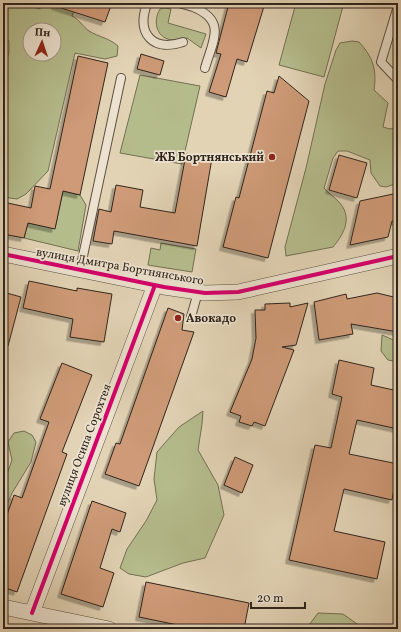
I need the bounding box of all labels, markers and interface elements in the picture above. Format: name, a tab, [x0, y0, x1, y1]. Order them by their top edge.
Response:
north arrow	[22, 22, 62, 62]
text: Пн	[34, 26, 51, 41]
place label: ЖБ Бортнянський	[155, 150, 264, 166]
marker: ЖБ Бортнянський	[267, 152, 277, 162]
street label: вулиця Дмитра Бортнянського	[35, 244, 205, 290]
place label: Авокадо	[186, 311, 236, 327]
marker: Авокадо	[173, 313, 183, 323]
street label: вулиця Осипа Сорохтея	[54, 382, 116, 509]
scale bar	[251, 584, 305, 610]
text: 20 m	[257, 591, 284, 607]

